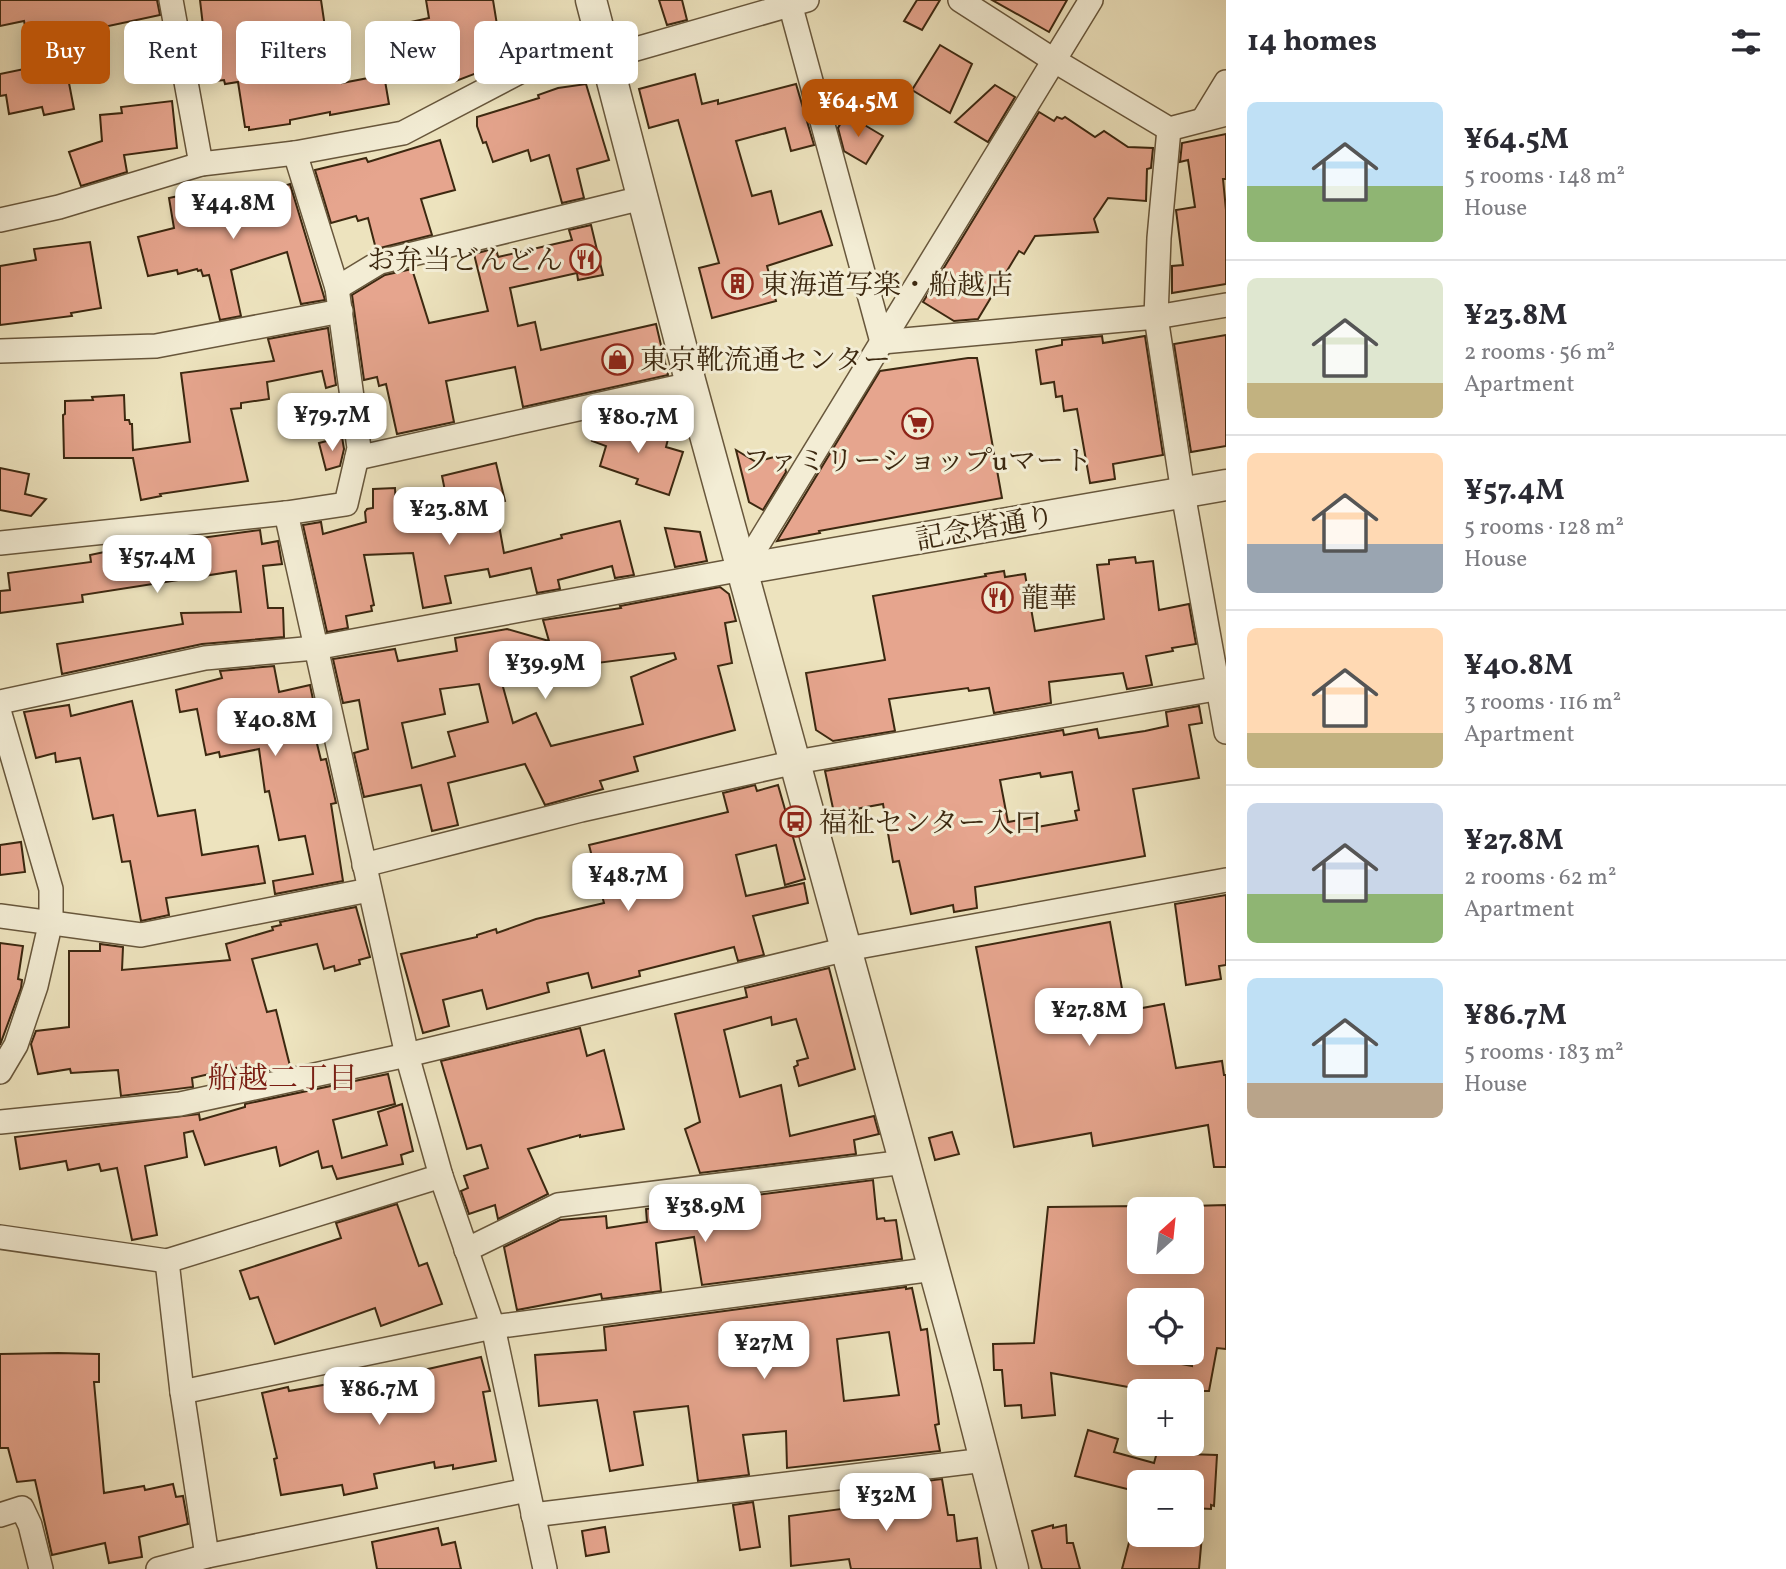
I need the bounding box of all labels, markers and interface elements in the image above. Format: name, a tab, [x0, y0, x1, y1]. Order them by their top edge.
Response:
chip: Buy	[21, 21, 110, 84]
chip: Rent	[124, 21, 222, 84]
chip: Filters	[236, 21, 351, 84]
chip: New	[365, 21, 460, 84]
chip: Apartment	[474, 21, 638, 84]
text: 14 homes	[1247, 21, 1377, 63]
icon: filters	[1727, 23, 1765, 61]
pin: ¥64.5M	[801, 80, 915, 139]
text: ¥64.5M	[818, 86, 898, 118]
text: ¥64.5M	[1464, 119, 1569, 161]
icon: home	[1303, 130, 1387, 214]
text: 5 rooms · 148 m²	[1464, 161, 1625, 193]
pin: ¥44.8M	[176, 182, 290, 241]
text: ¥44.8M	[191, 188, 275, 220]
text: House	[1464, 193, 1527, 225]
place label: お弁当どんどん	[367, 242, 563, 281]
restaurant icon: お弁当どんどん	[569, 242, 603, 276]
building icon: 東海道写楽・船越店	[721, 267, 755, 301]
place label: 東海道写楽・船越店	[761, 267, 1013, 306]
text: ¥23.8M	[1464, 295, 1567, 337]
icon: home	[1303, 306, 1387, 390]
text: 2 rooms · 56 m²	[1464, 337, 1615, 369]
shop icon: 東京靴流通センター	[600, 342, 634, 376]
place label: 東京靴流通センター	[640, 342, 891, 381]
text: Apartment	[1464, 369, 1575, 401]
pin: ¥79.7M	[275, 393, 389, 453]
pin: ¥80.7M	[581, 396, 695, 455]
text: ¥79.7M	[294, 400, 370, 432]
text: ¥80.7M	[598, 402, 678, 434]
supermarket icon: ファミリーショップuマート	[900, 406, 934, 440]
place label: ファミリーショップuマート	[742, 443, 1092, 482]
text: ¥57.4M	[1464, 470, 1564, 512]
icon: home	[1303, 481, 1387, 565]
pin: ¥23.8M	[392, 488, 506, 547]
text: ¥23.8M	[409, 494, 489, 526]
street label: 記念塔通り	[913, 498, 1058, 561]
text: 5 rooms · 128 m²	[1464, 512, 1624, 544]
pin: ¥57.4M	[100, 536, 214, 595]
text: ¥57.4M	[119, 542, 195, 574]
text: House	[1464, 544, 1527, 576]
restaurant icon: 龍華	[981, 580, 1015, 614]
place label: 龍華	[1021, 580, 1077, 619]
pin: ¥39.9M	[488, 642, 602, 701]
text: ¥40.8M	[1464, 645, 1573, 687]
text: ¥39.9M	[505, 648, 585, 680]
icon: home	[1303, 656, 1387, 740]
text: 3 rooms · 116 m²	[1464, 687, 1621, 719]
pin: ¥40.8M	[218, 698, 332, 758]
text: ¥40.8M	[233, 705, 317, 737]
text: Apartment	[1464, 719, 1575, 751]
bus stop icon: 福祉センター入口	[779, 805, 813, 839]
place label: 福祉センター入口	[819, 805, 1042, 844]
text: ¥27.8M	[1464, 820, 1563, 862]
icon: home	[1303, 831, 1387, 915]
pin: ¥48.7M	[571, 853, 685, 913]
text: ¥48.7M	[588, 860, 668, 892]
text: 2 rooms · 62 m²	[1464, 862, 1616, 894]
text: Apartment	[1464, 894, 1575, 926]
pin: ¥27.8M	[1032, 988, 1146, 1048]
text: ¥27.8M	[1051, 995, 1127, 1027]
text: ¥86.7M	[1464, 995, 1567, 1037]
icon: home	[1303, 1006, 1387, 1090]
text: 5 rooms · 183 m²	[1464, 1037, 1624, 1069]
district label: 船越二丁目	[208, 1059, 358, 1101]
text: House	[1464, 1069, 1527, 1101]
pin: ¥38.9M	[648, 1184, 762, 1244]
text: ¥38.9M	[665, 1191, 745, 1223]
north arrow	[1127, 1197, 1204, 1274]
map controls	[1127, 1197, 1204, 1547]
button: locate	[1127, 1288, 1204, 1365]
pin: ¥27M	[723, 1322, 805, 1381]
text: ¥27M	[734, 1328, 794, 1360]
pin: ¥86.7M	[322, 1368, 436, 1427]
text: ¥86.7M	[340, 1374, 418, 1406]
button: +	[1127, 1379, 1204, 1456]
button: −	[1127, 1470, 1204, 1547]
pin: ¥32M	[845, 1474, 927, 1533]
text: ¥32M	[856, 1480, 916, 1512]

